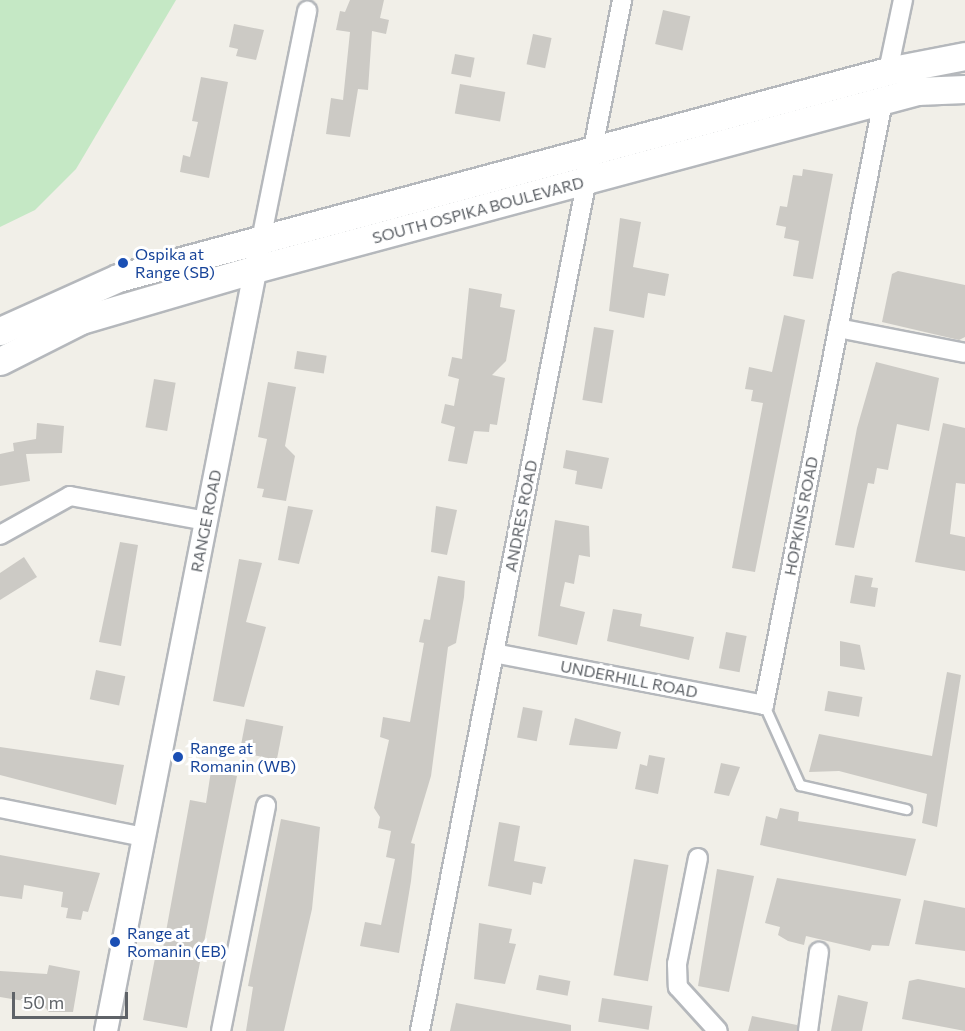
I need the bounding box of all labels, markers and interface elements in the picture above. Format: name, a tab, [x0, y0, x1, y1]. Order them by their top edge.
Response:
street label: SOUTH OSPIKA BOULEVARD	[370, 172, 586, 248]
place label: Ospika at Range (SB)	[135, 244, 215, 282]
marker: Ospika at Range (SB)	[116, 256, 130, 270]
street label: HOPKINS ROAD	[780, 455, 822, 577]
street label: ANDRES ROAD	[501, 458, 541, 574]
street label: RANGE ROAD	[187, 468, 225, 574]
street label: UNDERHILL ROAD	[559, 656, 699, 702]
place label: Range at Romanin (WB)	[190, 738, 296, 776]
marker: Range at Romanin (WB)	[171, 750, 185, 764]
place label: Range at Romanin (EB)	[127, 923, 226, 961]
marker: Range at Romanin (EB)	[108, 935, 122, 949]
scale bar	[15, 980, 130, 1018]
text: 50 m	[23, 991, 64, 1013]

